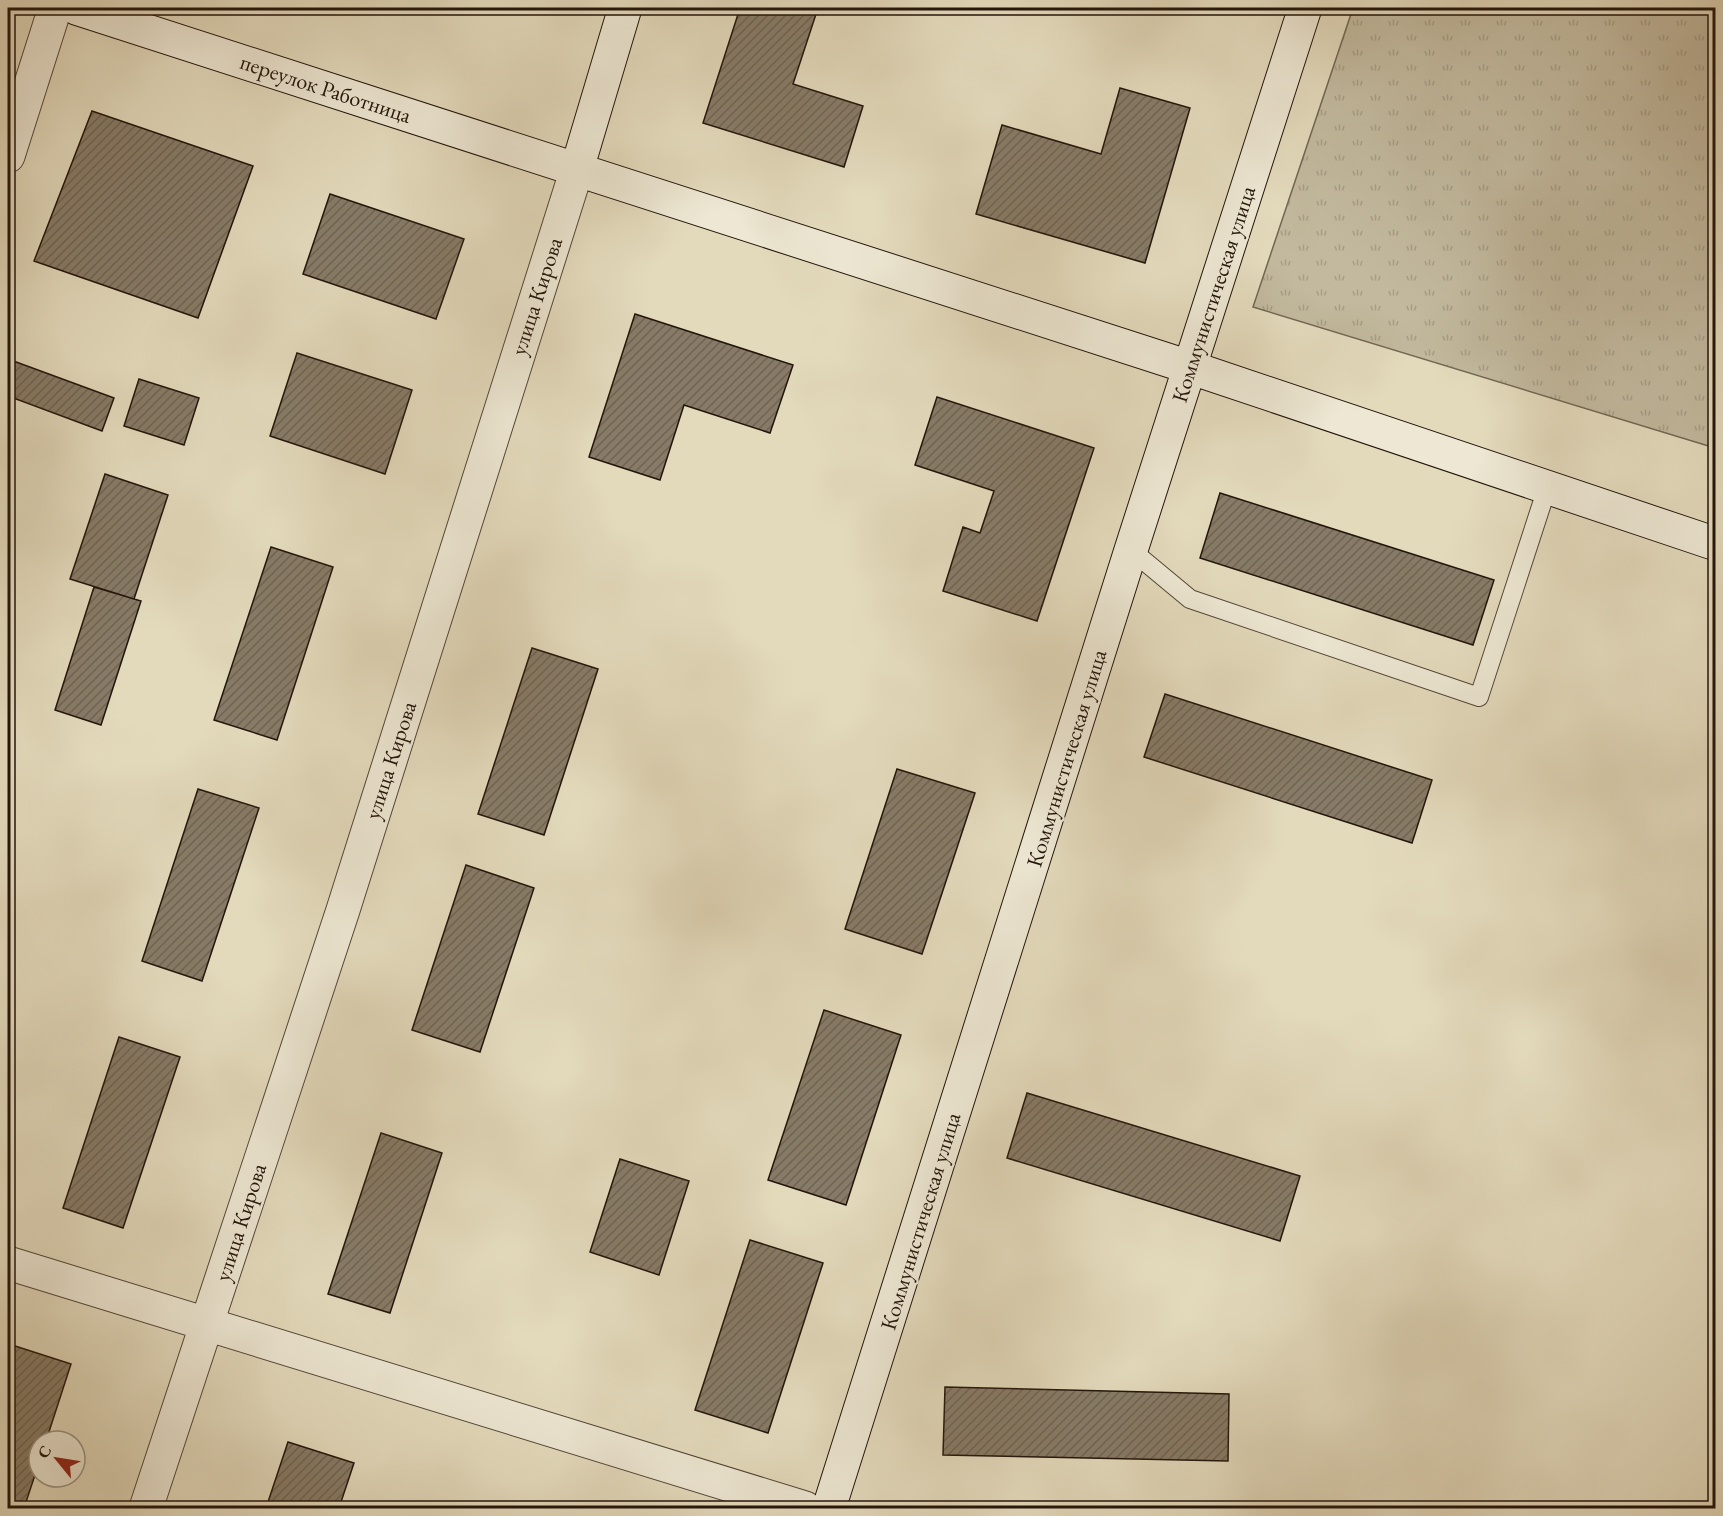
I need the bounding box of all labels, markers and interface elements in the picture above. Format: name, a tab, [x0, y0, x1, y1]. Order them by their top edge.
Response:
street label: переулок Работница	[237, 47, 415, 130]
street label: Коммунистическая улица	[1165, 182, 1262, 406]
street label: улица Кирова	[504, 233, 569, 359]
street label: Коммунистическая улица	[1020, 646, 1113, 870]
street label: улица Кирова	[358, 697, 423, 823]
street label: Коммунистическая улица	[874, 1109, 967, 1333]
street label: улица Кирова	[208, 1159, 273, 1285]
north arrow	[27, 1429, 87, 1489]
text: С	[33, 1442, 56, 1462]

